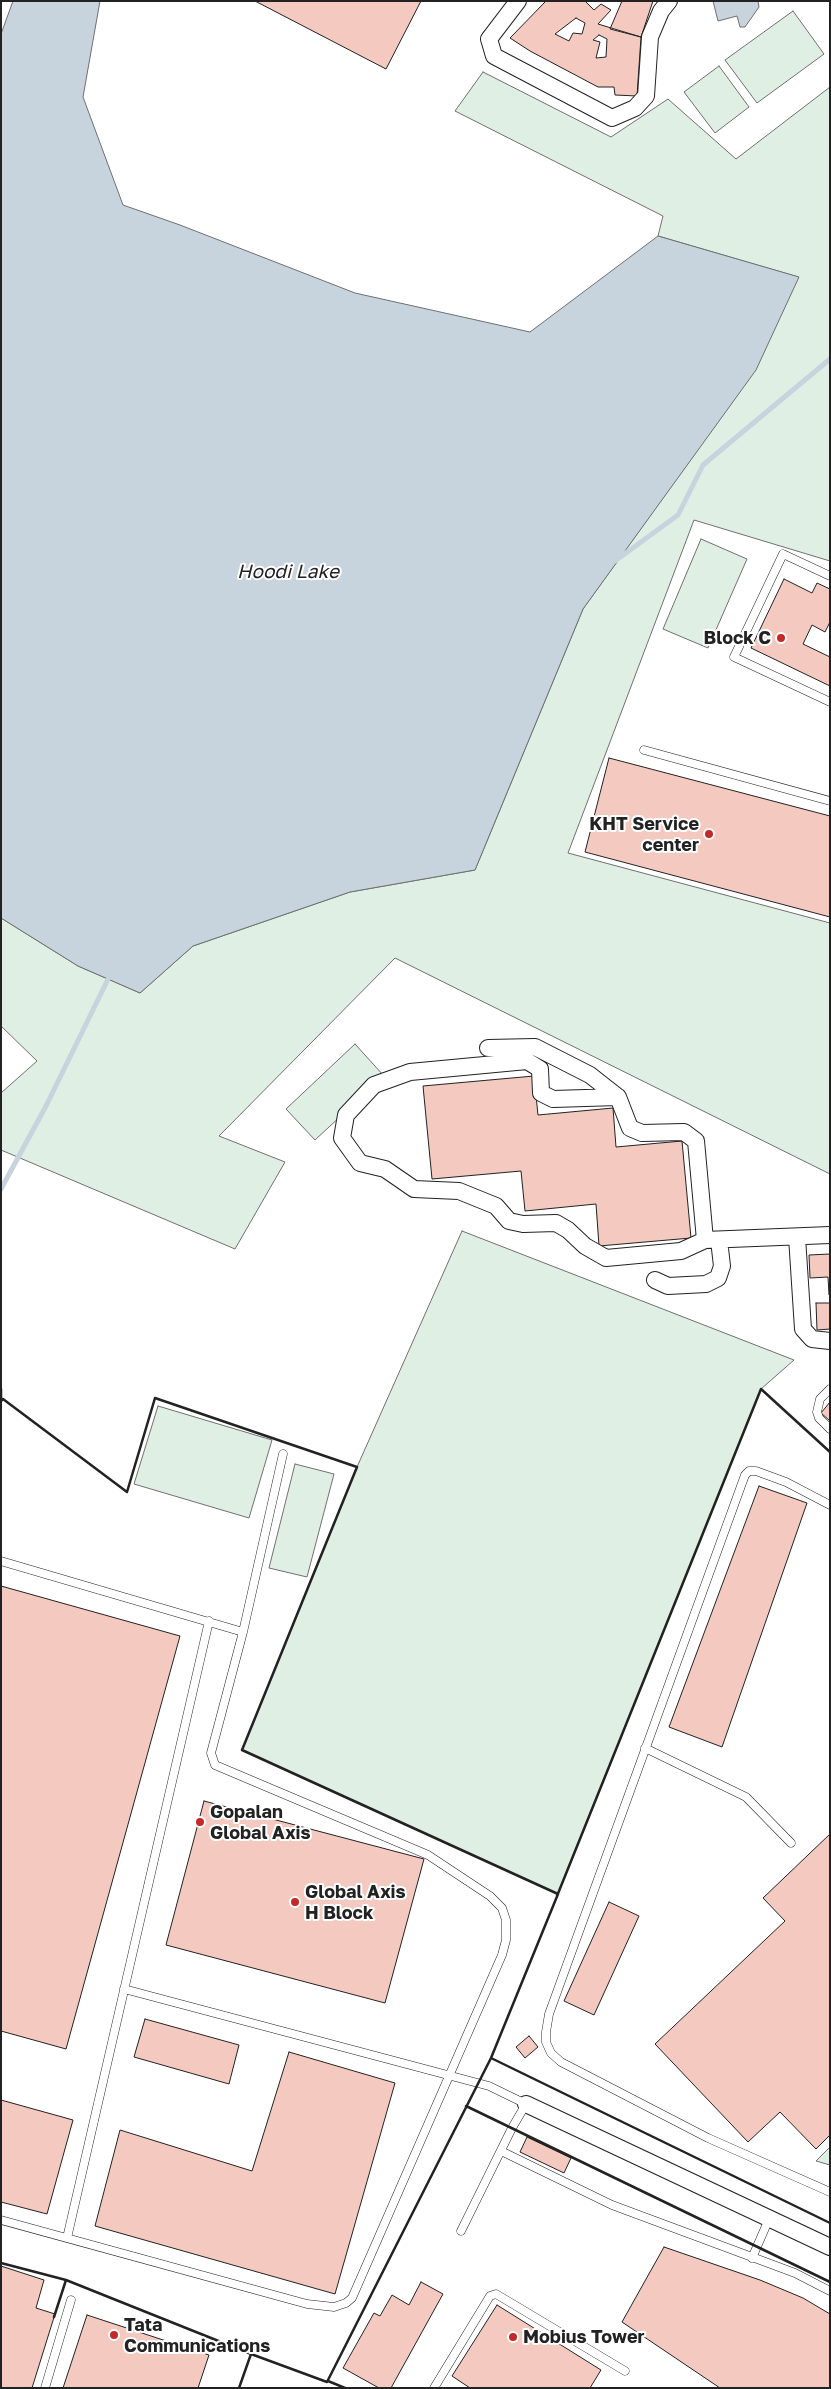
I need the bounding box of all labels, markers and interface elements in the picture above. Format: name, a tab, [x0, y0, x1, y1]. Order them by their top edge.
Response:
water label: Hoodi Lake	[237, 561, 339, 583]
place label: Block C	[704, 627, 771, 649]
marker: Block C	[775, 632, 787, 644]
place label: KHT Service center	[589, 813, 699, 856]
marker: KHT Service center	[703, 828, 715, 840]
place label: Gopalan Global Axis	[210, 1801, 311, 1844]
marker: Gopalan Global Axis	[194, 1816, 206, 1828]
place label: Global Axis H Block	[305, 1881, 406, 1924]
marker: Global Axis H Block	[289, 1896, 301, 1908]
place label: Tata Communications	[124, 2314, 270, 2356]
place label: Mobius Tower	[523, 2326, 645, 2348]
marker: Tata Communications	[108, 2329, 120, 2341]
marker: Mobius Tower	[507, 2331, 519, 2343]

